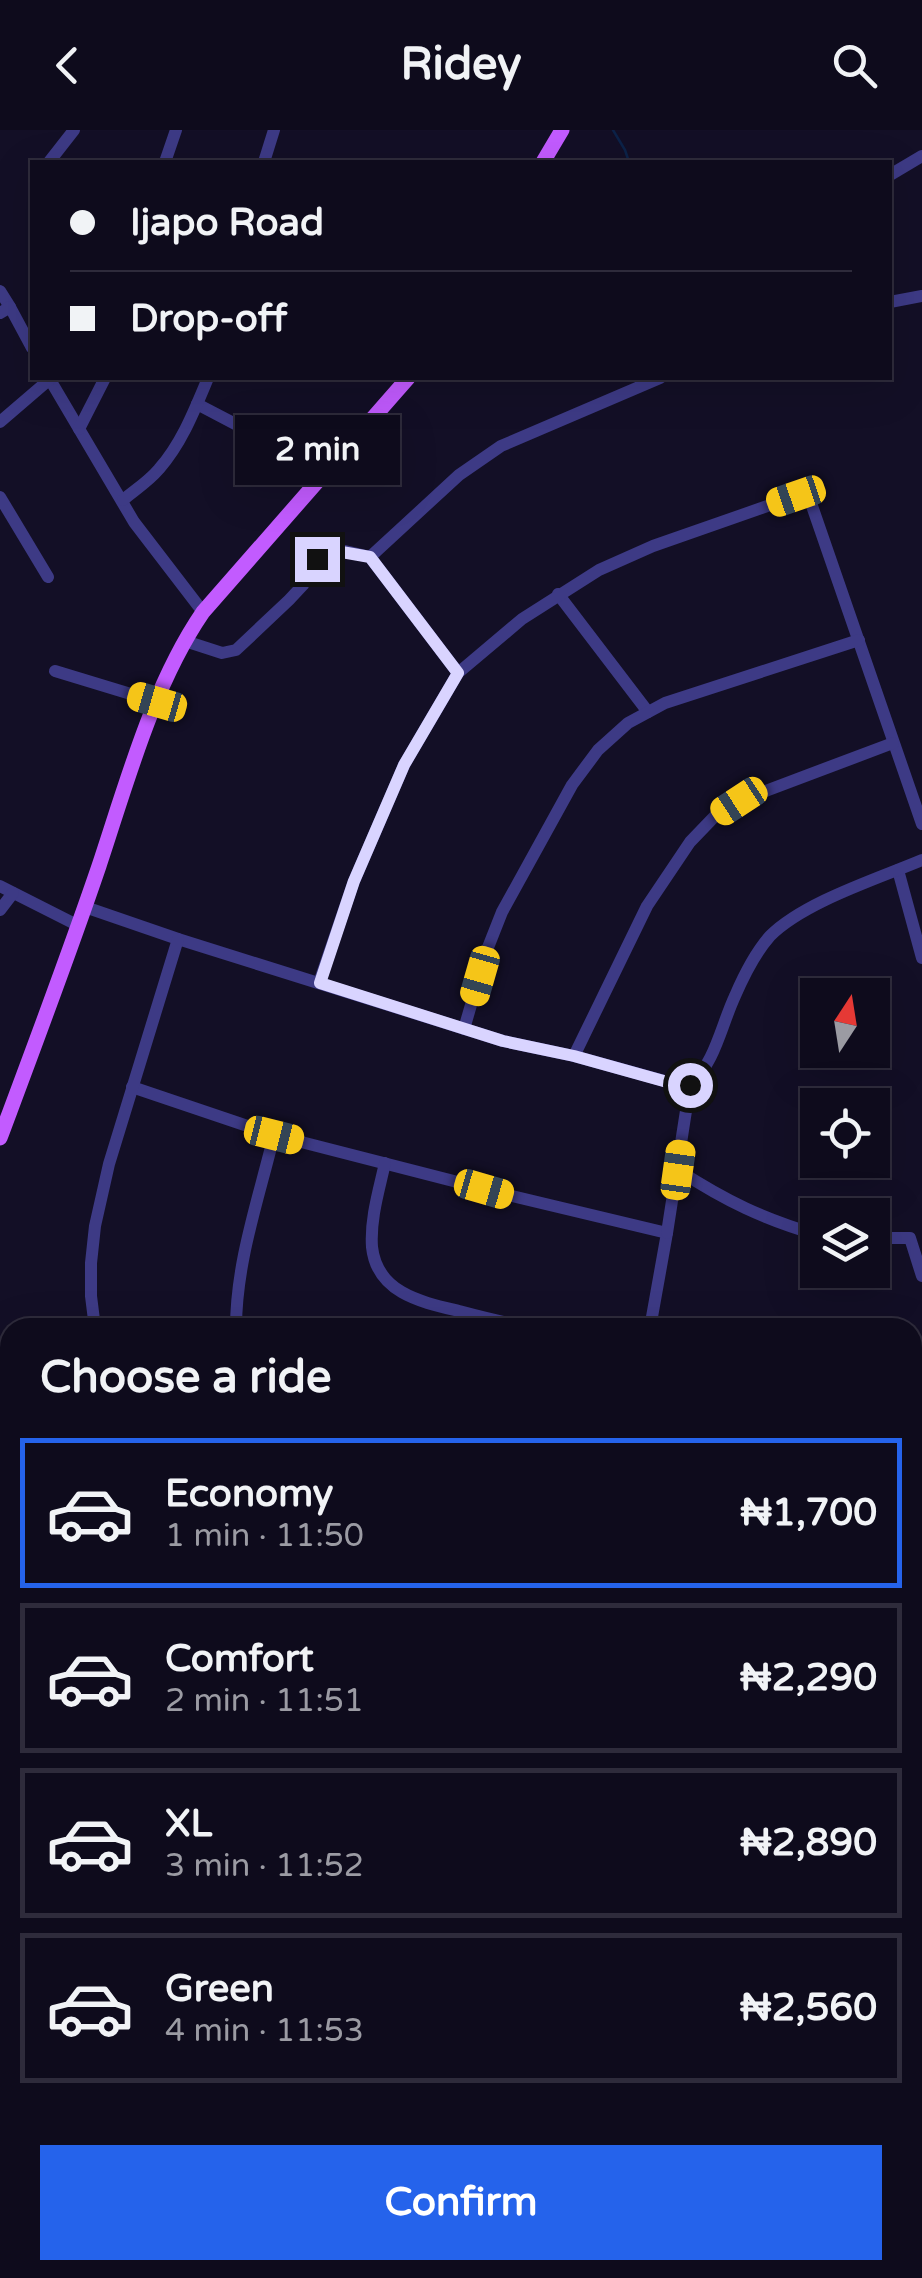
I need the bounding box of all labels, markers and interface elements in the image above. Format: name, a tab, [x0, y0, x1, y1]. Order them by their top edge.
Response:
icon: back	[40, 38, 95, 93]
text: Ridey	[400, 38, 522, 92]
icon: search	[827, 38, 882, 93]
text: Ijapo Road	[130, 200, 324, 246]
text: Drop-off	[130, 296, 287, 342]
callout: 2 min	[234, 414, 400, 484]
text: 2 min	[275, 431, 360, 469]
car	[763, 472, 829, 520]
route end	[295, 537, 340, 582]
car	[124, 679, 190, 725]
car	[706, 772, 772, 830]
car	[457, 943, 503, 1009]
north arrow	[800, 978, 890, 1068]
map controls	[800, 978, 890, 1288]
route start	[668, 1063, 713, 1108]
button: locate	[800, 1088, 890, 1178]
car	[241, 1113, 307, 1157]
car	[659, 1138, 697, 1202]
car	[451, 1166, 517, 1212]
button: layers	[800, 1198, 890, 1288]
text: Choose a ride	[40, 1351, 331, 1405]
icon: car	[45, 1468, 135, 1558]
text: Economy	[165, 1471, 333, 1517]
text: ₦1,700	[740, 1490, 877, 1536]
text: 1 min · 11:50	[165, 1517, 364, 1555]
icon: car	[45, 1633, 135, 1723]
text: Comfort	[165, 1636, 314, 1682]
text: ₦2,290	[740, 1655, 877, 1701]
text: 2 min · 11:51	[165, 1682, 364, 1720]
icon: car	[45, 1798, 135, 1888]
text: XL	[165, 1801, 212, 1847]
text: ₦2,890	[740, 1820, 877, 1866]
text: 3 min · 11:52	[165, 1847, 364, 1885]
icon: car	[45, 1963, 135, 2053]
text: Green	[165, 1966, 274, 2012]
text: ₦2,560	[740, 1985, 877, 2031]
text: 4 min · 11:53	[165, 2012, 364, 2050]
button: Confirm	[40, 2145, 882, 2260]

